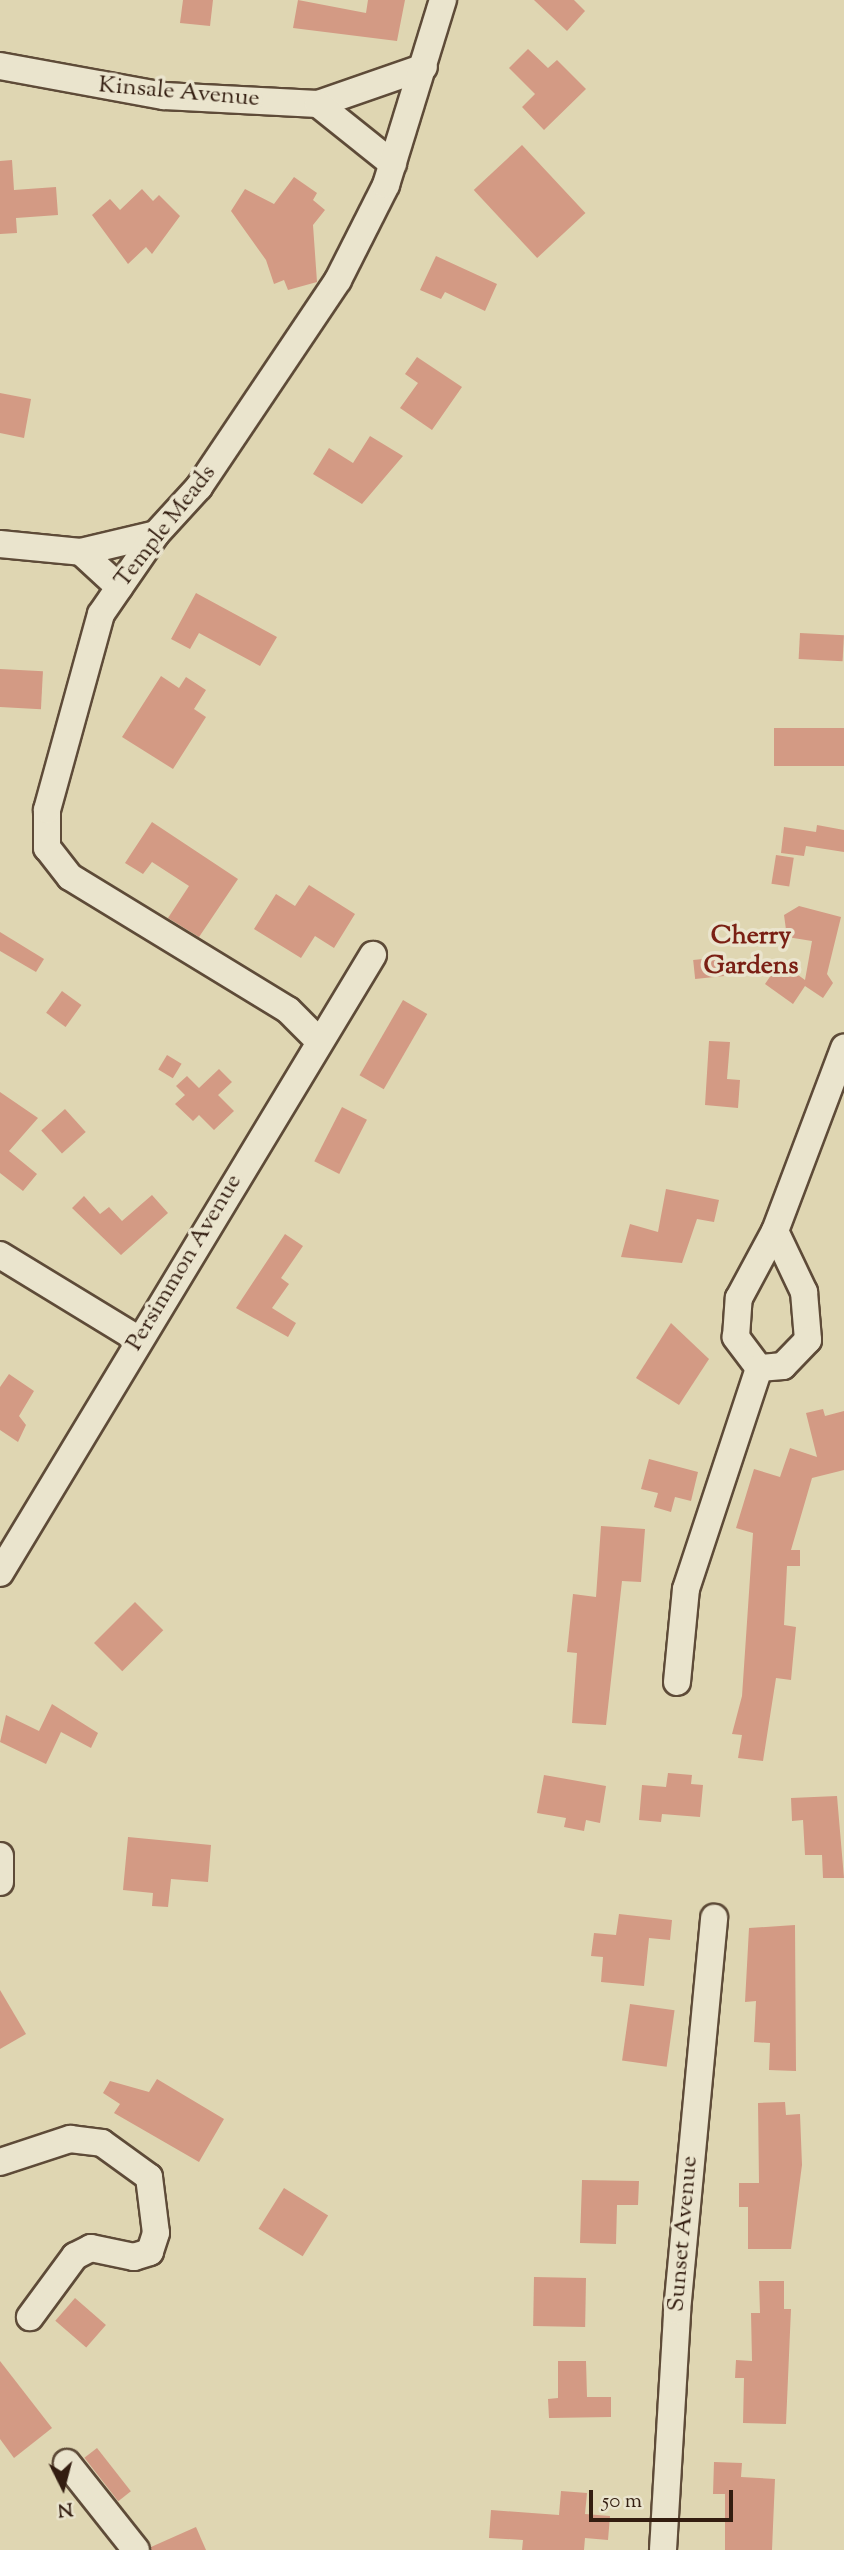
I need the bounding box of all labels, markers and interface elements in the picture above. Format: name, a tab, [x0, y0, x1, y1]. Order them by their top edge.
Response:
street label: Kinsale Avenue	[97, 72, 261, 114]
street label: Temple Meads	[109, 460, 223, 594]
district label: Cherry Gardens	[704, 921, 798, 982]
street label: Persimmon Avenue	[121, 1169, 249, 1357]
street label: Sunset Avenue	[663, 2155, 705, 2313]
north arrow	[28, 2452, 98, 2522]
scale bar	[592, 2476, 736, 2520]
text: 50 m	[602, 2487, 642, 2517]
text: N	[56, 2494, 74, 2523]

